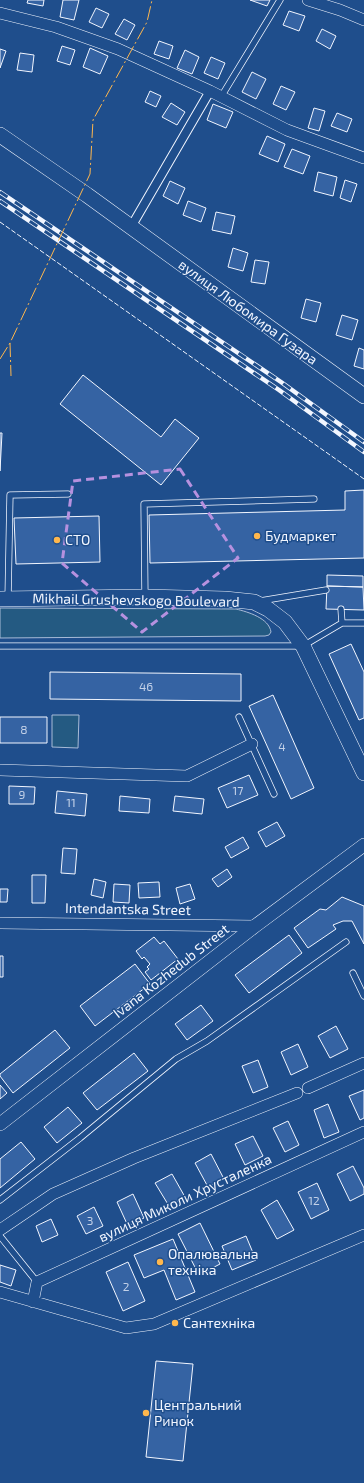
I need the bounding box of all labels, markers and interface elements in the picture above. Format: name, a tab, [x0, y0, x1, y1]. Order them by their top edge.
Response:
street label: вулиця Любомира Гузара	[175, 255, 321, 368]
place label: Будмаркет	[265, 527, 336, 544]
place label: СТО	[65, 531, 90, 548]
marker: Будмаркет	[252, 531, 262, 541]
marker: СТО	[52, 535, 62, 545]
street label: Mikhail Grushevskogo Boulevard	[32, 589, 240, 610]
house number: 46	[139, 679, 153, 693]
house number: 8	[20, 722, 28, 736]
house number: 4	[278, 739, 286, 753]
house number: 17	[233, 783, 243, 797]
house number: 9	[19, 787, 26, 801]
house number: 11	[66, 795, 76, 809]
street label: Intendantska Street	[65, 899, 191, 918]
street label: Ivana Kozhedub Street	[109, 920, 232, 1021]
street label: вулиця Миколи Хрусталенка	[95, 1150, 274, 1245]
house number: 12	[308, 1193, 320, 1207]
house number: 3	[87, 1213, 93, 1227]
place label: Опалювальна техніка	[168, 1245, 259, 1278]
marker: Опалювальна техніка	[155, 1257, 165, 1267]
house number: 2	[123, 1279, 130, 1293]
place label: Сантехніка	[183, 1314, 255, 1331]
marker: Сантехніка	[170, 1318, 180, 1328]
place label: Центральний Ринок	[154, 1396, 242, 1429]
marker: Центральний Ринок	[141, 1408, 151, 1418]

